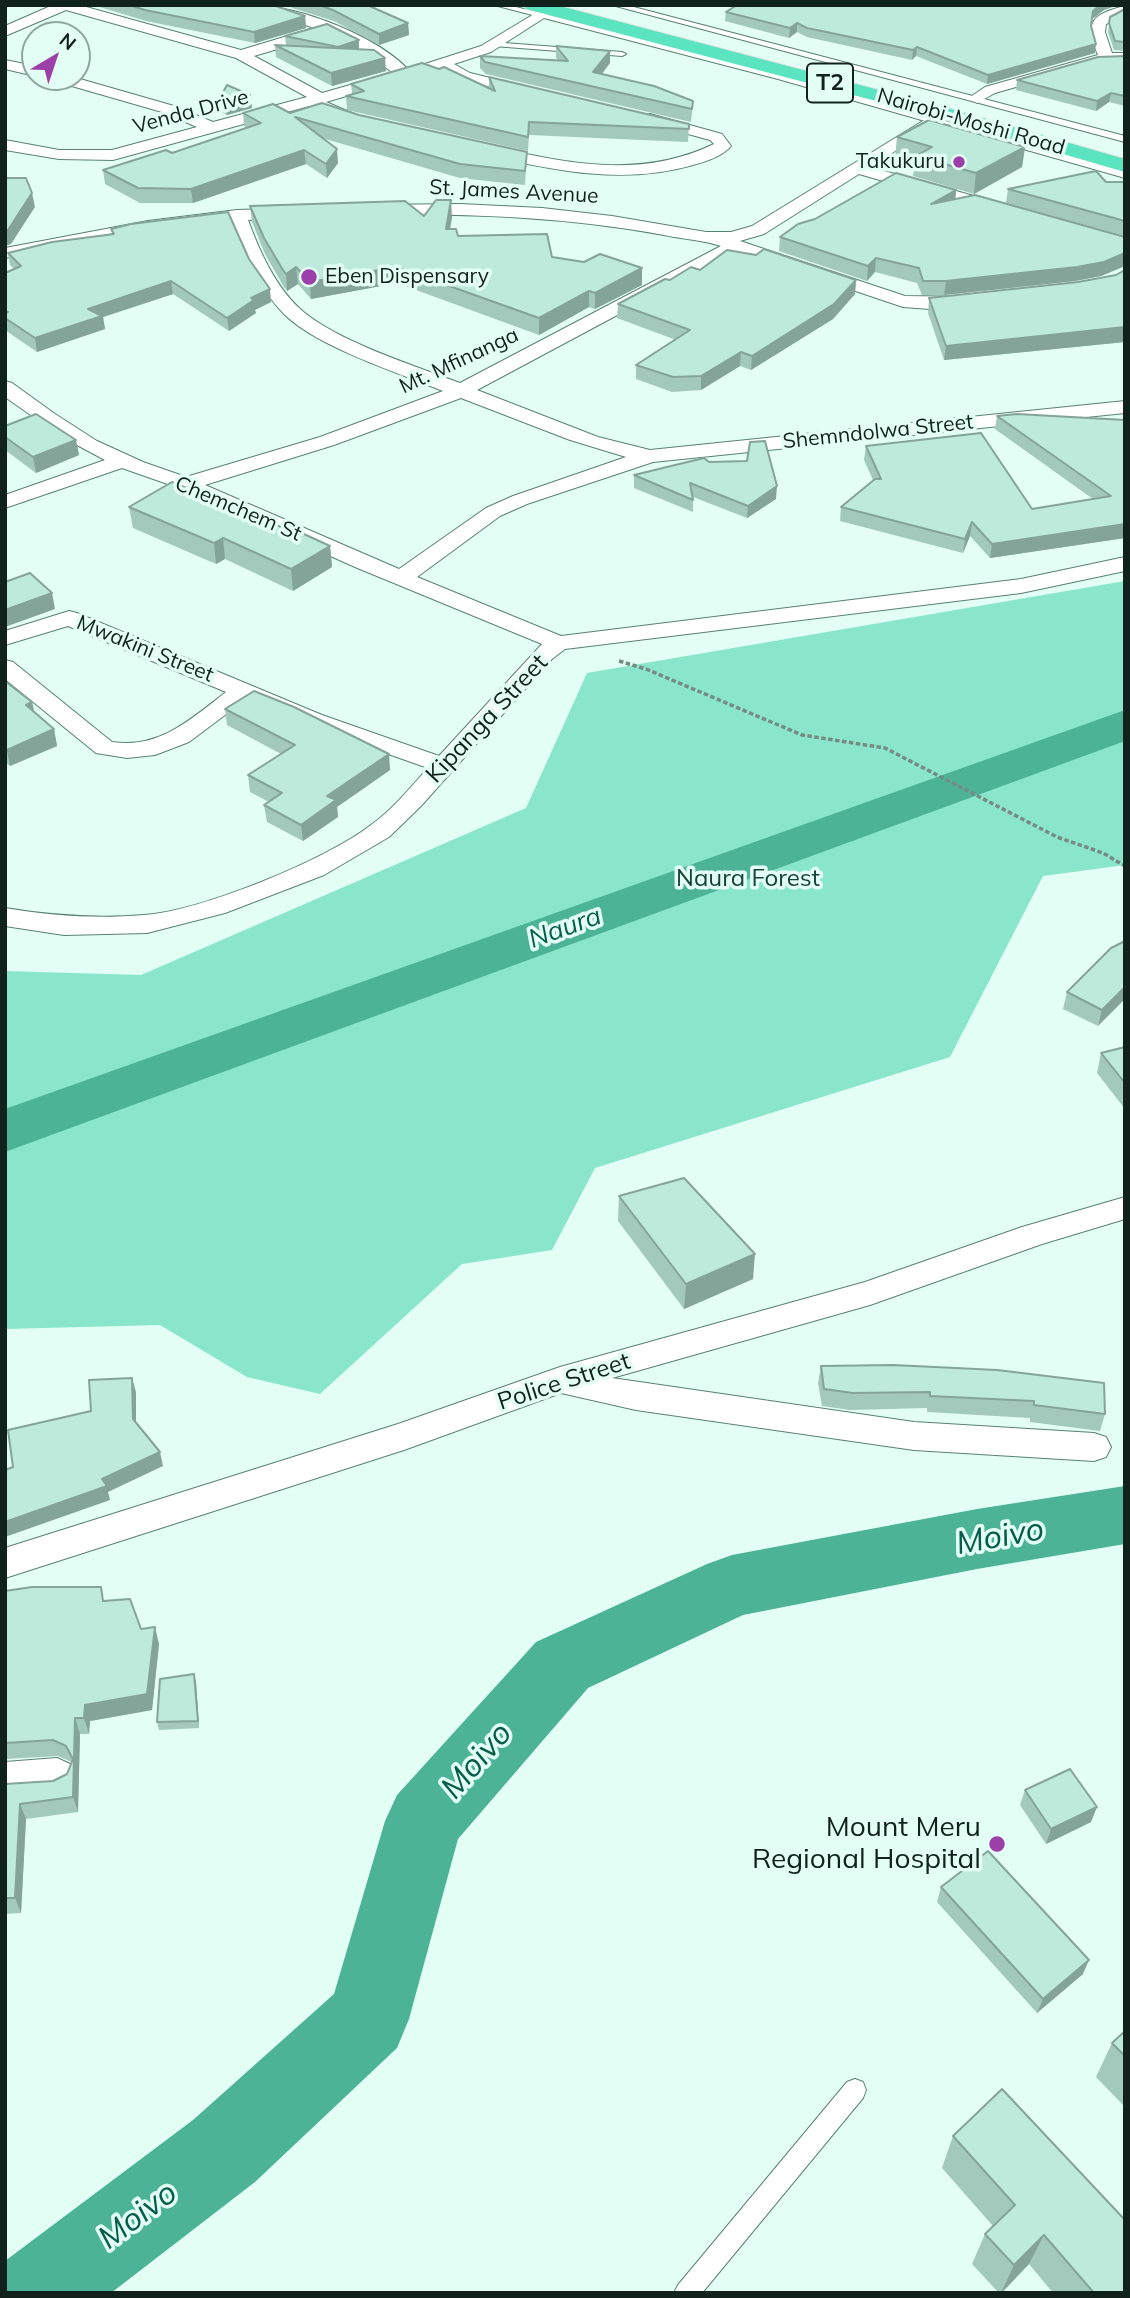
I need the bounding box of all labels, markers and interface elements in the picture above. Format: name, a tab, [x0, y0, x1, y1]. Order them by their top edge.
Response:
north arrow	[21, 21, 91, 91]
text: N	[55, 27, 81, 55]
road number: T2	[807, 64, 853, 102]
street label: Nairobi-Moshi Road	[874, 83, 1068, 161]
street label: Venda Drive	[130, 84, 252, 140]
place label: Takukuru	[856, 149, 945, 175]
marker: Takukuru	[951, 154, 967, 170]
street label: St. James Avenue	[429, 175, 599, 209]
place label: Eben Dispensary	[325, 264, 489, 290]
marker: Eben Dispensary	[299, 267, 319, 287]
street label: Mt. Mfinanga	[395, 322, 523, 400]
street label: Shemndolwa Street	[782, 409, 974, 455]
street label: Chemchem St	[171, 471, 305, 547]
street label: Mwakini Street	[73, 610, 217, 688]
street label: Kipanga Street	[420, 649, 554, 789]
park label: Naura Forest	[676, 865, 820, 893]
water label: Naura	[524, 901, 606, 955]
street label: Police Street	[494, 1347, 634, 1417]
water label: Moivo	[953, 1510, 1047, 1564]
water label: Moivo	[434, 1715, 520, 1807]
place label: Mount Meru Regional Hospital	[752, 1811, 981, 1877]
marker: Mount Meru Regional Hospital	[987, 1834, 1007, 1854]
water label: Moivo	[91, 2174, 185, 2258]

